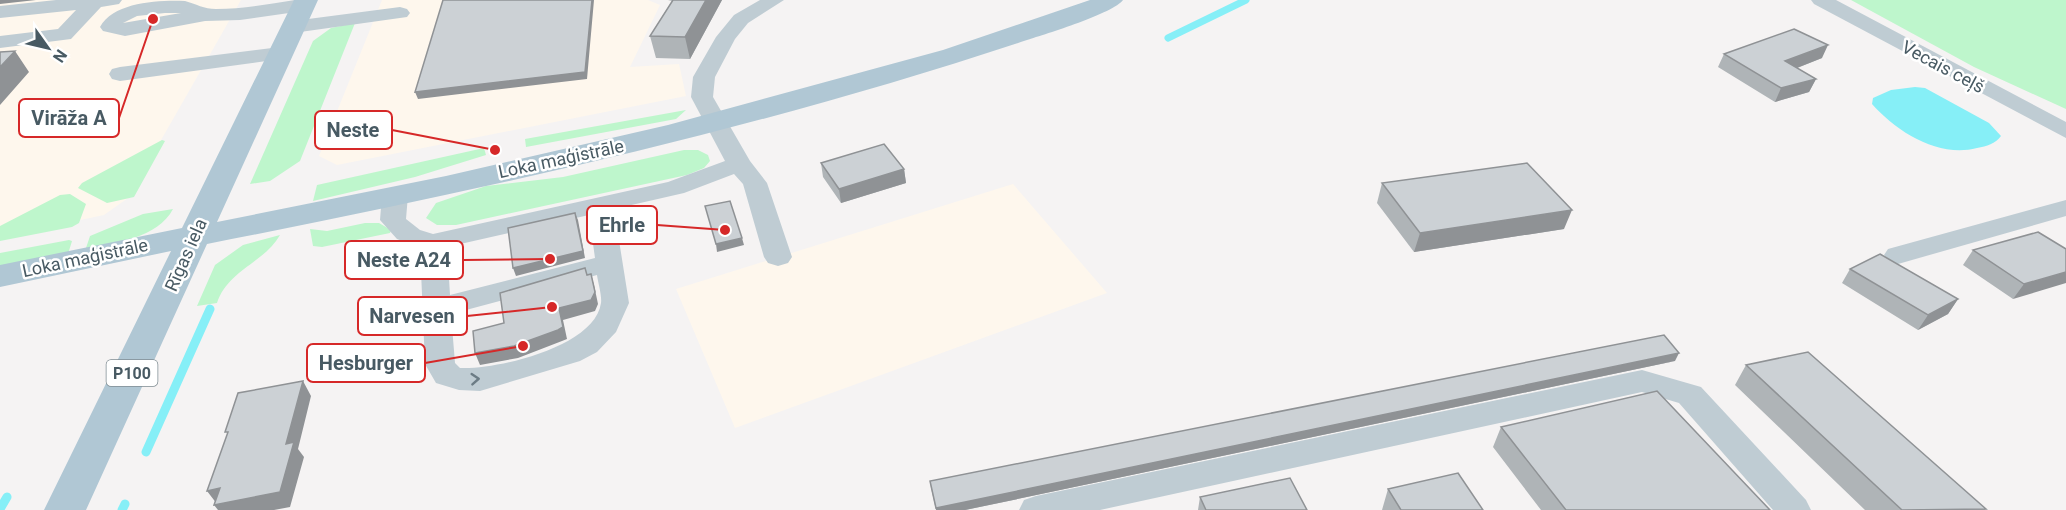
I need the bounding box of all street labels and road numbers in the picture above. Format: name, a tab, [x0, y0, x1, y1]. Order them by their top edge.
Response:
street label: Vecais ceļš	[1898, 36, 1988, 98]
street label: Loka maģistrāle	[496, 135, 626, 182]
street label: Rīgas iela	[160, 215, 211, 294]
street label: Loka maģistrāle	[20, 234, 150, 281]
road number: P100	[106, 360, 158, 386]

